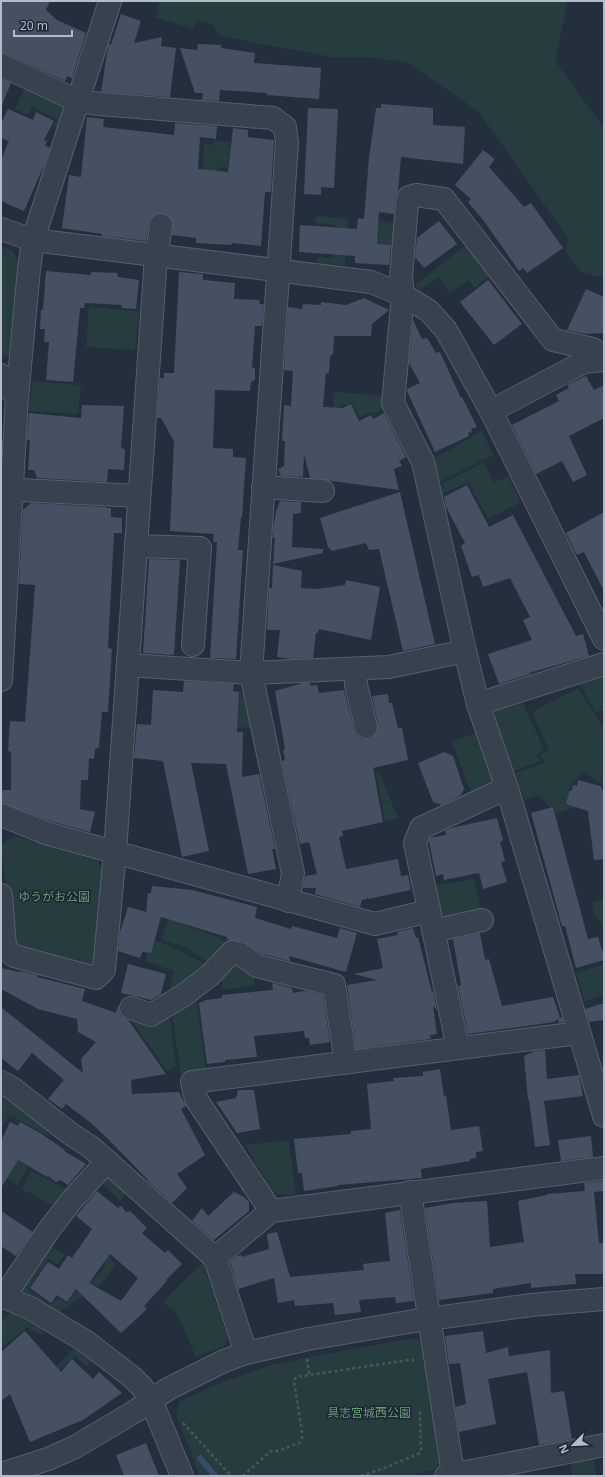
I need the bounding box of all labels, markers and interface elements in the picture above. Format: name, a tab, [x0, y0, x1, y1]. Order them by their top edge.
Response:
scale bar	[14, 12, 72, 38]
text: 20 m	[20, 17, 48, 34]
park label: ゆうがお公園	[18, 888, 90, 905]
park label: 具志宮城西公園	[327, 1404, 411, 1421]
north arrow	[553, 1425, 593, 1465]
text: N	[555, 1442, 572, 1456]

